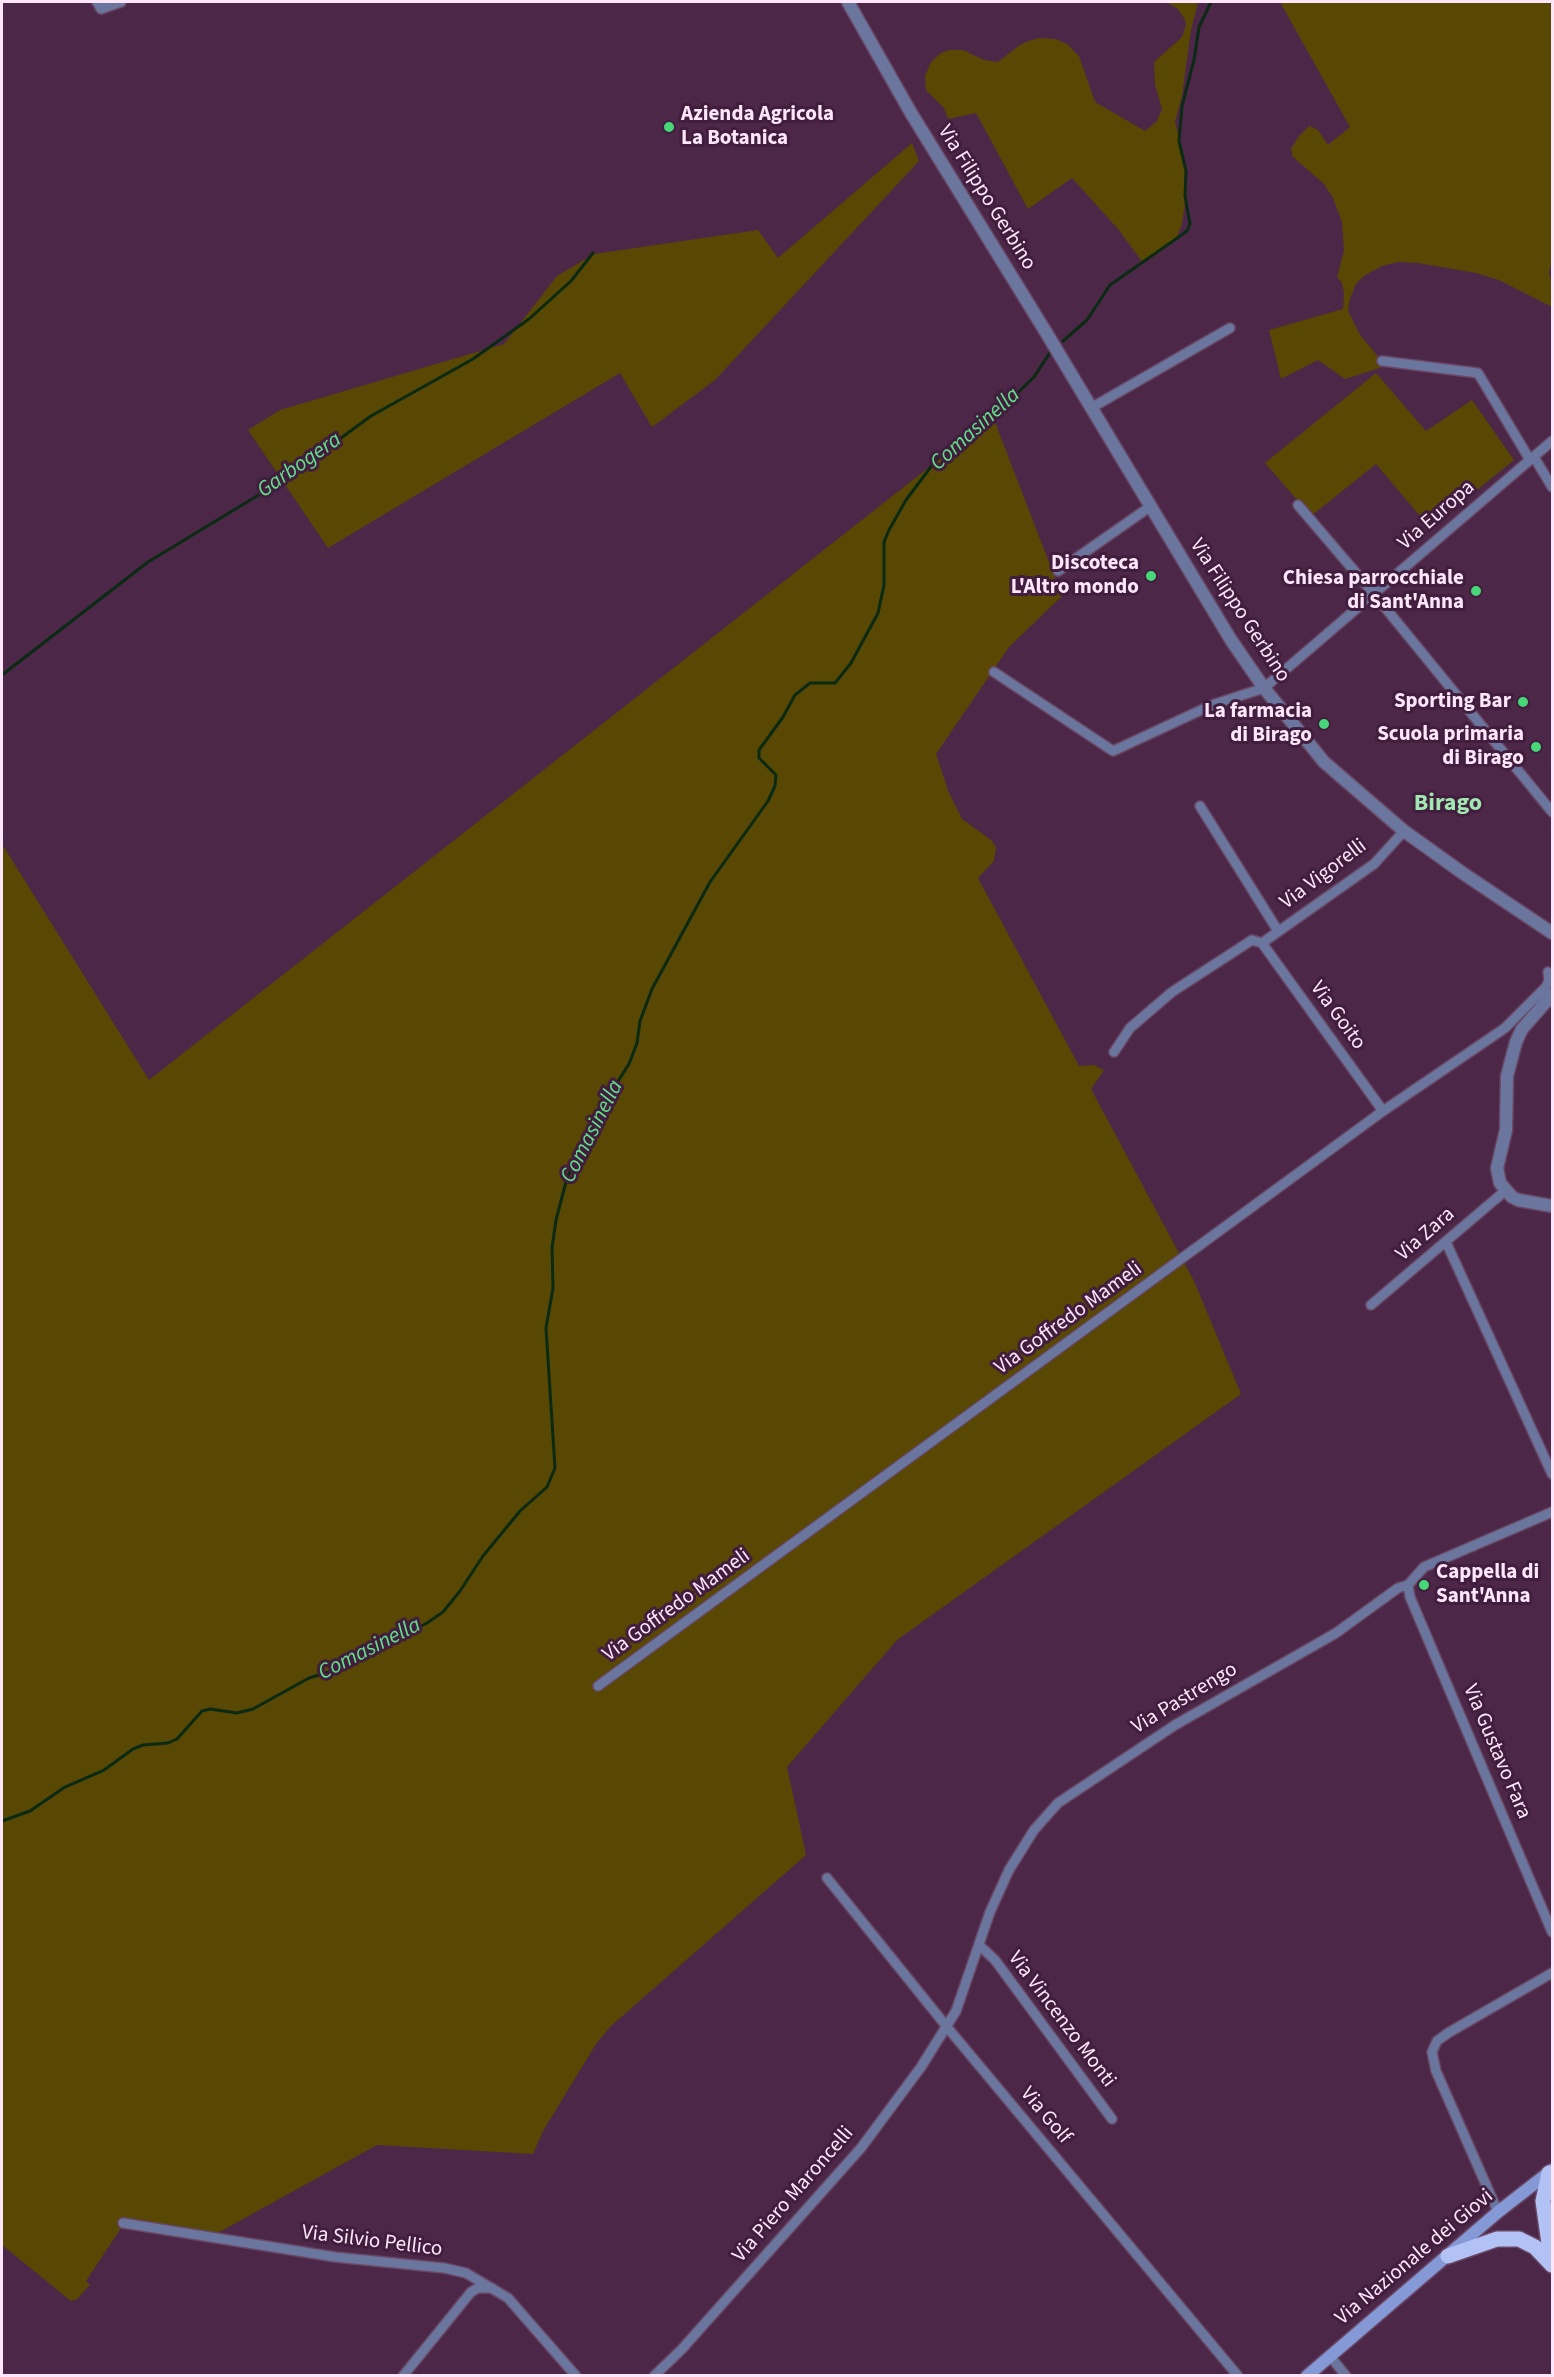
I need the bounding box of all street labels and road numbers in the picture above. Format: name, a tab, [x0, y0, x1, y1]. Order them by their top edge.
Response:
street label: Via Filippo Gerbino	[931, 121, 1041, 275]
street label: Via Europa	[1393, 476, 1481, 556]
street label: Via Filippo Gerbino	[1183, 535, 1295, 687]
street label: Via Vigorelli	[1276, 834, 1372, 916]
street label: Via Goito	[1304, 977, 1370, 1055]
street label: Via Zara	[1391, 1203, 1461, 1267]
street label: Via Goffredo Mameli	[990, 1257, 1148, 1381]
street label: Via Goffredo Mameli	[598, 1544, 756, 1668]
street label: Via Pastrengo	[1128, 1658, 1242, 1740]
street label: Via Gustavo Fara	[1456, 1681, 1536, 1823]
street label: Via Vincenzo Monti	[1002, 1947, 1120, 2093]
street label: Via Golf	[1014, 2082, 1076, 2150]
street label: Via Piero Maroncelli	[728, 2122, 860, 2268]
street label: Via Nazionale dei Giovi	[1331, 2185, 1499, 2331]
street label: Via Silvio Pellico	[300, 2221, 444, 2263]

